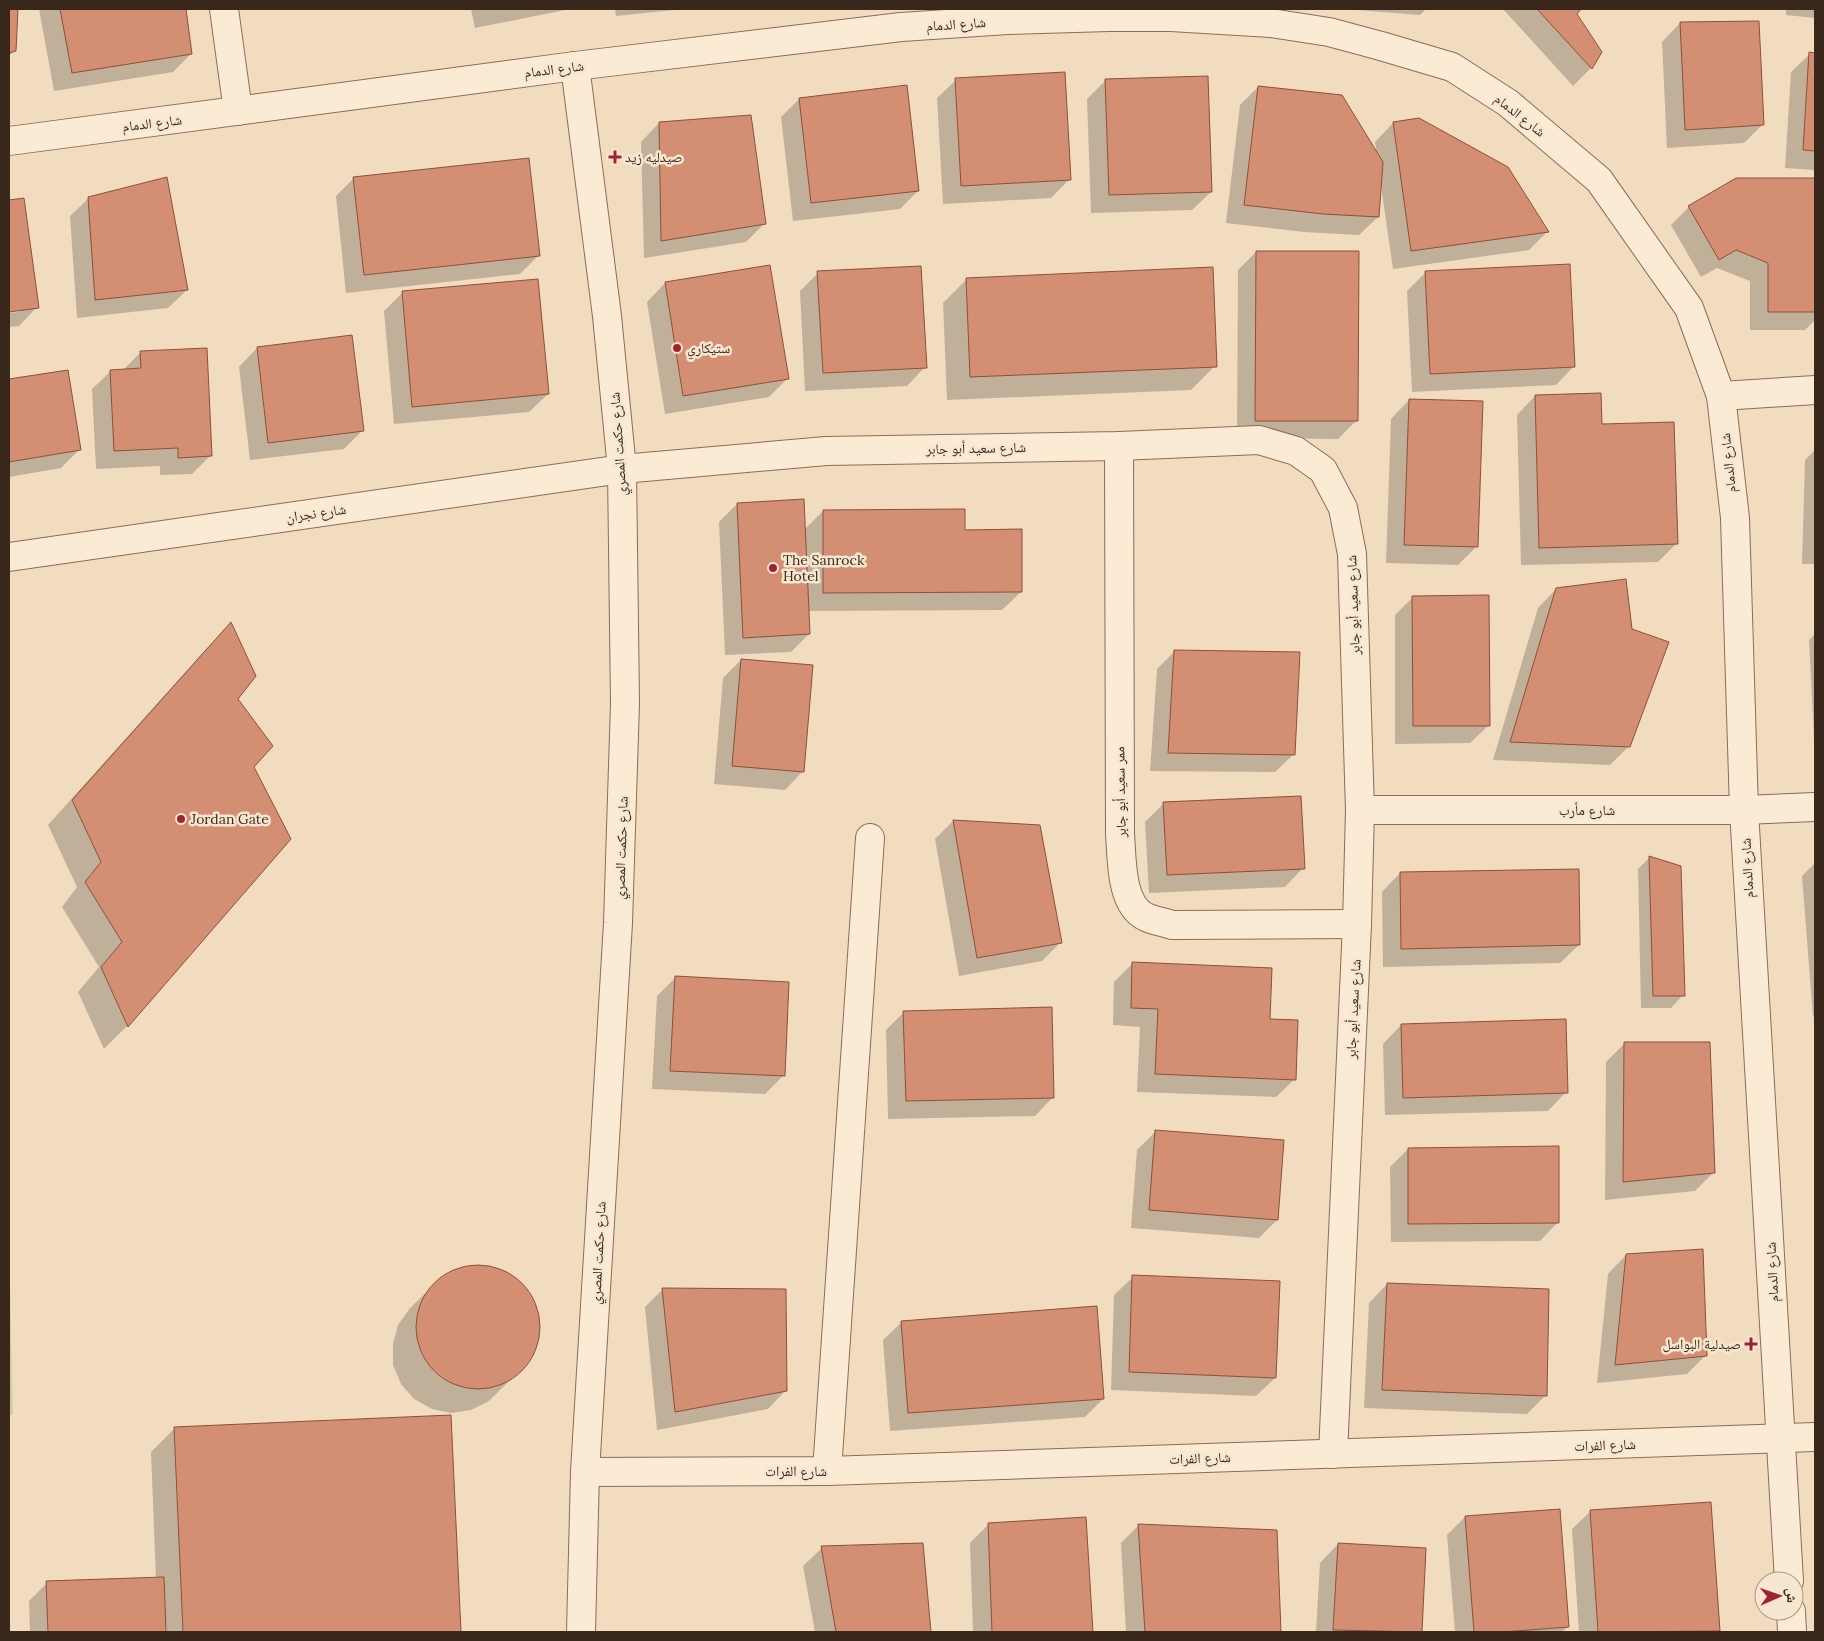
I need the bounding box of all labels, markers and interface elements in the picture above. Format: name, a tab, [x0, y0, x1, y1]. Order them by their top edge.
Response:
street label: شارع الدمام	[925, 13, 987, 36]
street label: شارع الدمام	[523, 56, 585, 83]
street label: شارع الدمام	[1490, 89, 1549, 141]
street label: شارع الدمام	[121, 110, 183, 137]
place label: صيدليه زيد	[625, 148, 683, 166]
marker: صيدليه زيد	[609, 151, 621, 163]
place label: ستيكاري	[687, 339, 730, 360]
marker: ستيكاري	[671, 342, 683, 354]
street label: شارع حكمت المصري	[605, 391, 633, 496]
street label: شارع الدمام	[1716, 432, 1741, 494]
street label: شارع سعيد أبو جابر	[925, 438, 1026, 459]
street label: شارع نجران	[285, 500, 347, 527]
place label: The Sanrock Hotel	[783, 551, 865, 585]
street label: شارع سعيد أبو جابر	[1342, 555, 1365, 656]
marker: The Sanrock Hotel	[767, 562, 779, 574]
street label: ممر سعيد أبو جابر	[1110, 746, 1130, 839]
street label: شارع حكمت المصري	[610, 796, 634, 900]
street label: شارع مأرب	[1559, 801, 1615, 820]
place label: Jordan Gate	[190, 810, 269, 828]
marker: Jordan Gate	[175, 813, 187, 825]
street label: شارع الدمام	[1736, 838, 1759, 898]
street label: شارع سعيد أبو جابر	[1341, 959, 1366, 1060]
street label: شارع حكمت المصري	[586, 1201, 612, 1305]
street label: شارع الدمام	[1761, 1242, 1784, 1302]
place label: صيدلية البواسل	[1663, 1335, 1741, 1353]
marker: صيدلية البواسل	[1745, 1338, 1757, 1350]
street label: شارع الفرات	[1574, 1435, 1636, 1456]
street label: شارع الفرات	[1169, 1448, 1231, 1469]
street label: شارع الفرات	[765, 1462, 827, 1481]
north arrow	[1754, 1571, 1804, 1621]
text: ش	[1783, 1588, 1801, 1603]

